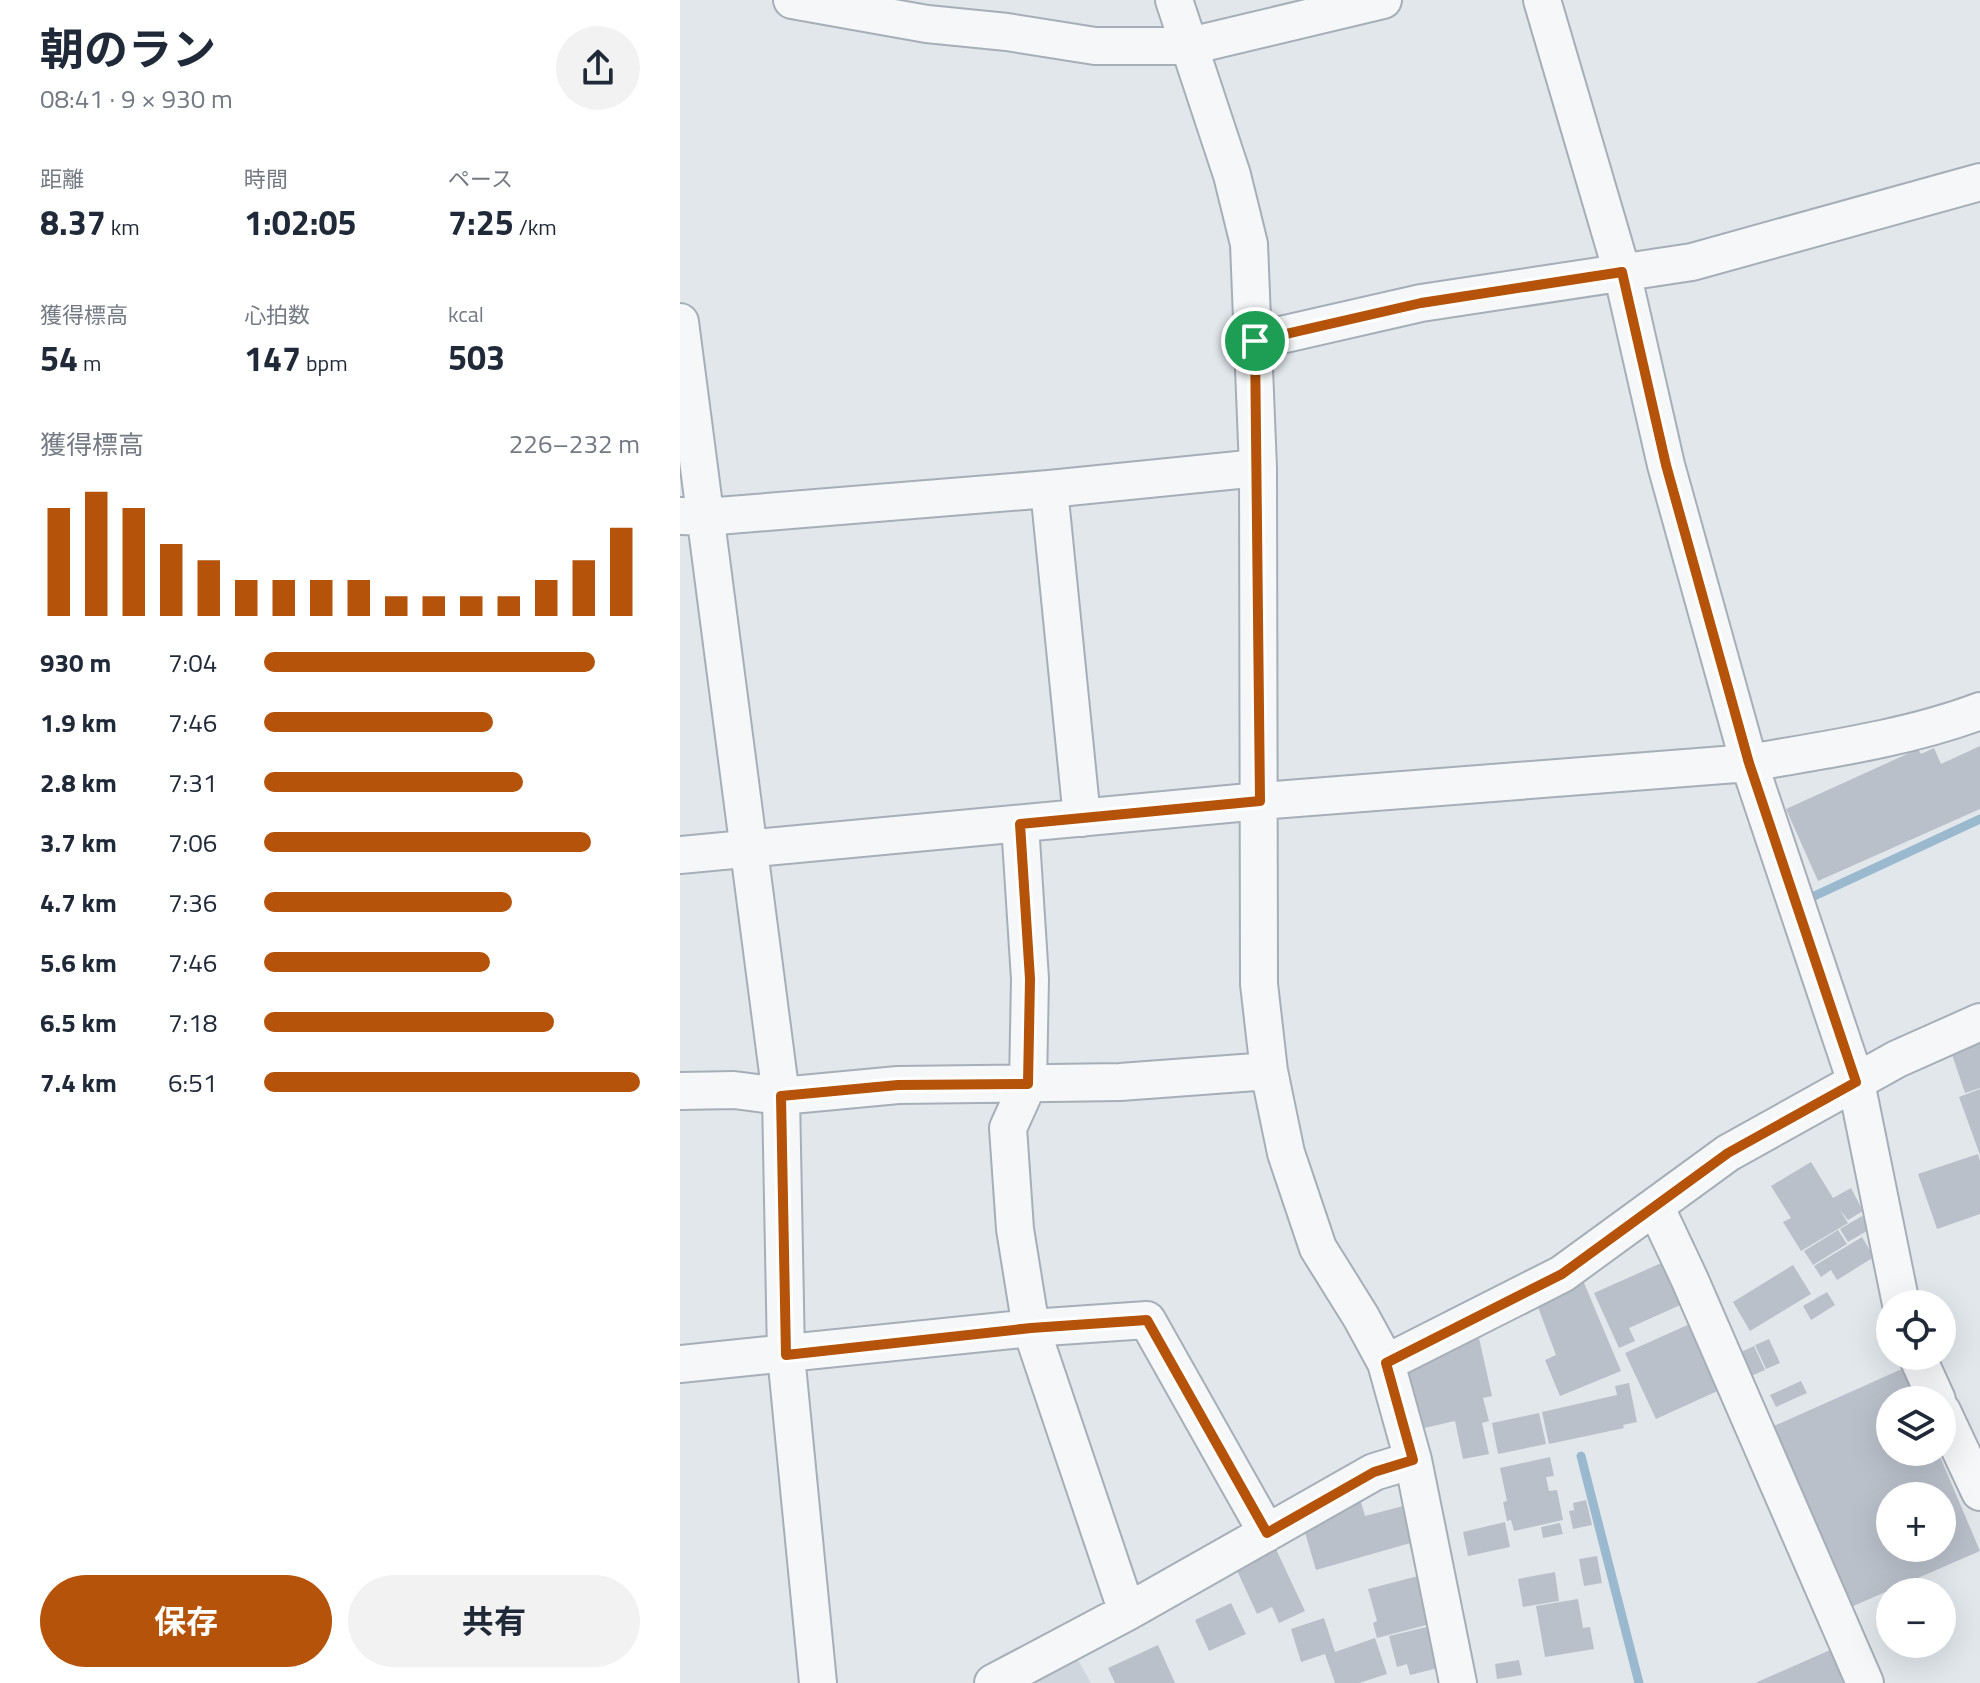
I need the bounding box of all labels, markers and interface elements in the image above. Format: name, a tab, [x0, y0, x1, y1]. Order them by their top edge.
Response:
text: 朝のラン	[40, 15, 216, 82]
button: share	[556, 26, 640, 110]
text: 08:41 · 9 × 930 m	[40, 79, 233, 118]
text: 距離	[40, 162, 84, 196]
text: 時間	[244, 162, 288, 196]
text: ペース	[448, 162, 513, 196]
text: 8.37	[40, 196, 106, 248]
text: 1:02:05	[244, 196, 357, 248]
text: 7:25	[448, 196, 514, 248]
text: km	[106, 210, 140, 244]
text: /km	[514, 210, 557, 244]
text: kcal	[448, 297, 484, 331]
text: 獲得標高	[40, 298, 128, 332]
text: 心拍数	[244, 298, 310, 332]
pin	[1221, 307, 1289, 375]
icon: arrive	[1233, 319, 1277, 363]
text: 503	[448, 331, 505, 383]
text: 54	[40, 332, 78, 384]
text: 147	[244, 332, 301, 384]
text: m	[78, 346, 101, 380]
text: bpm	[301, 346, 348, 380]
text: 226–232 m	[509, 424, 640, 463]
text: 獲得標高	[40, 425, 144, 464]
text: 930 m	[40, 643, 111, 682]
text: 7:04	[168, 643, 217, 682]
text: 1.9 km	[40, 703, 117, 742]
text: 7:46	[168, 703, 217, 742]
text: 2.8 km	[40, 763, 117, 802]
text: 7:31	[168, 763, 217, 802]
text: 3.7 km	[40, 823, 117, 862]
text: 7:06	[168, 823, 217, 862]
text: 4.7 km	[40, 883, 117, 922]
text: 7:36	[168, 883, 217, 922]
text: 5.6 km	[40, 943, 117, 982]
text: 7:46	[168, 943, 217, 982]
text: 6.5 km	[40, 1003, 117, 1042]
text: 7:18	[168, 1003, 217, 1042]
text: 7.4 km	[40, 1063, 117, 1102]
text: 6:51	[168, 1063, 217, 1102]
map controls	[1876, 1290, 1956, 1658]
button: locate	[1876, 1290, 1956, 1370]
button: layers	[1876, 1386, 1956, 1466]
button: +	[1876, 1482, 1956, 1562]
button: 保存	[40, 1575, 332, 1667]
button: 共有	[348, 1575, 640, 1667]
button: −	[1876, 1578, 1956, 1658]

